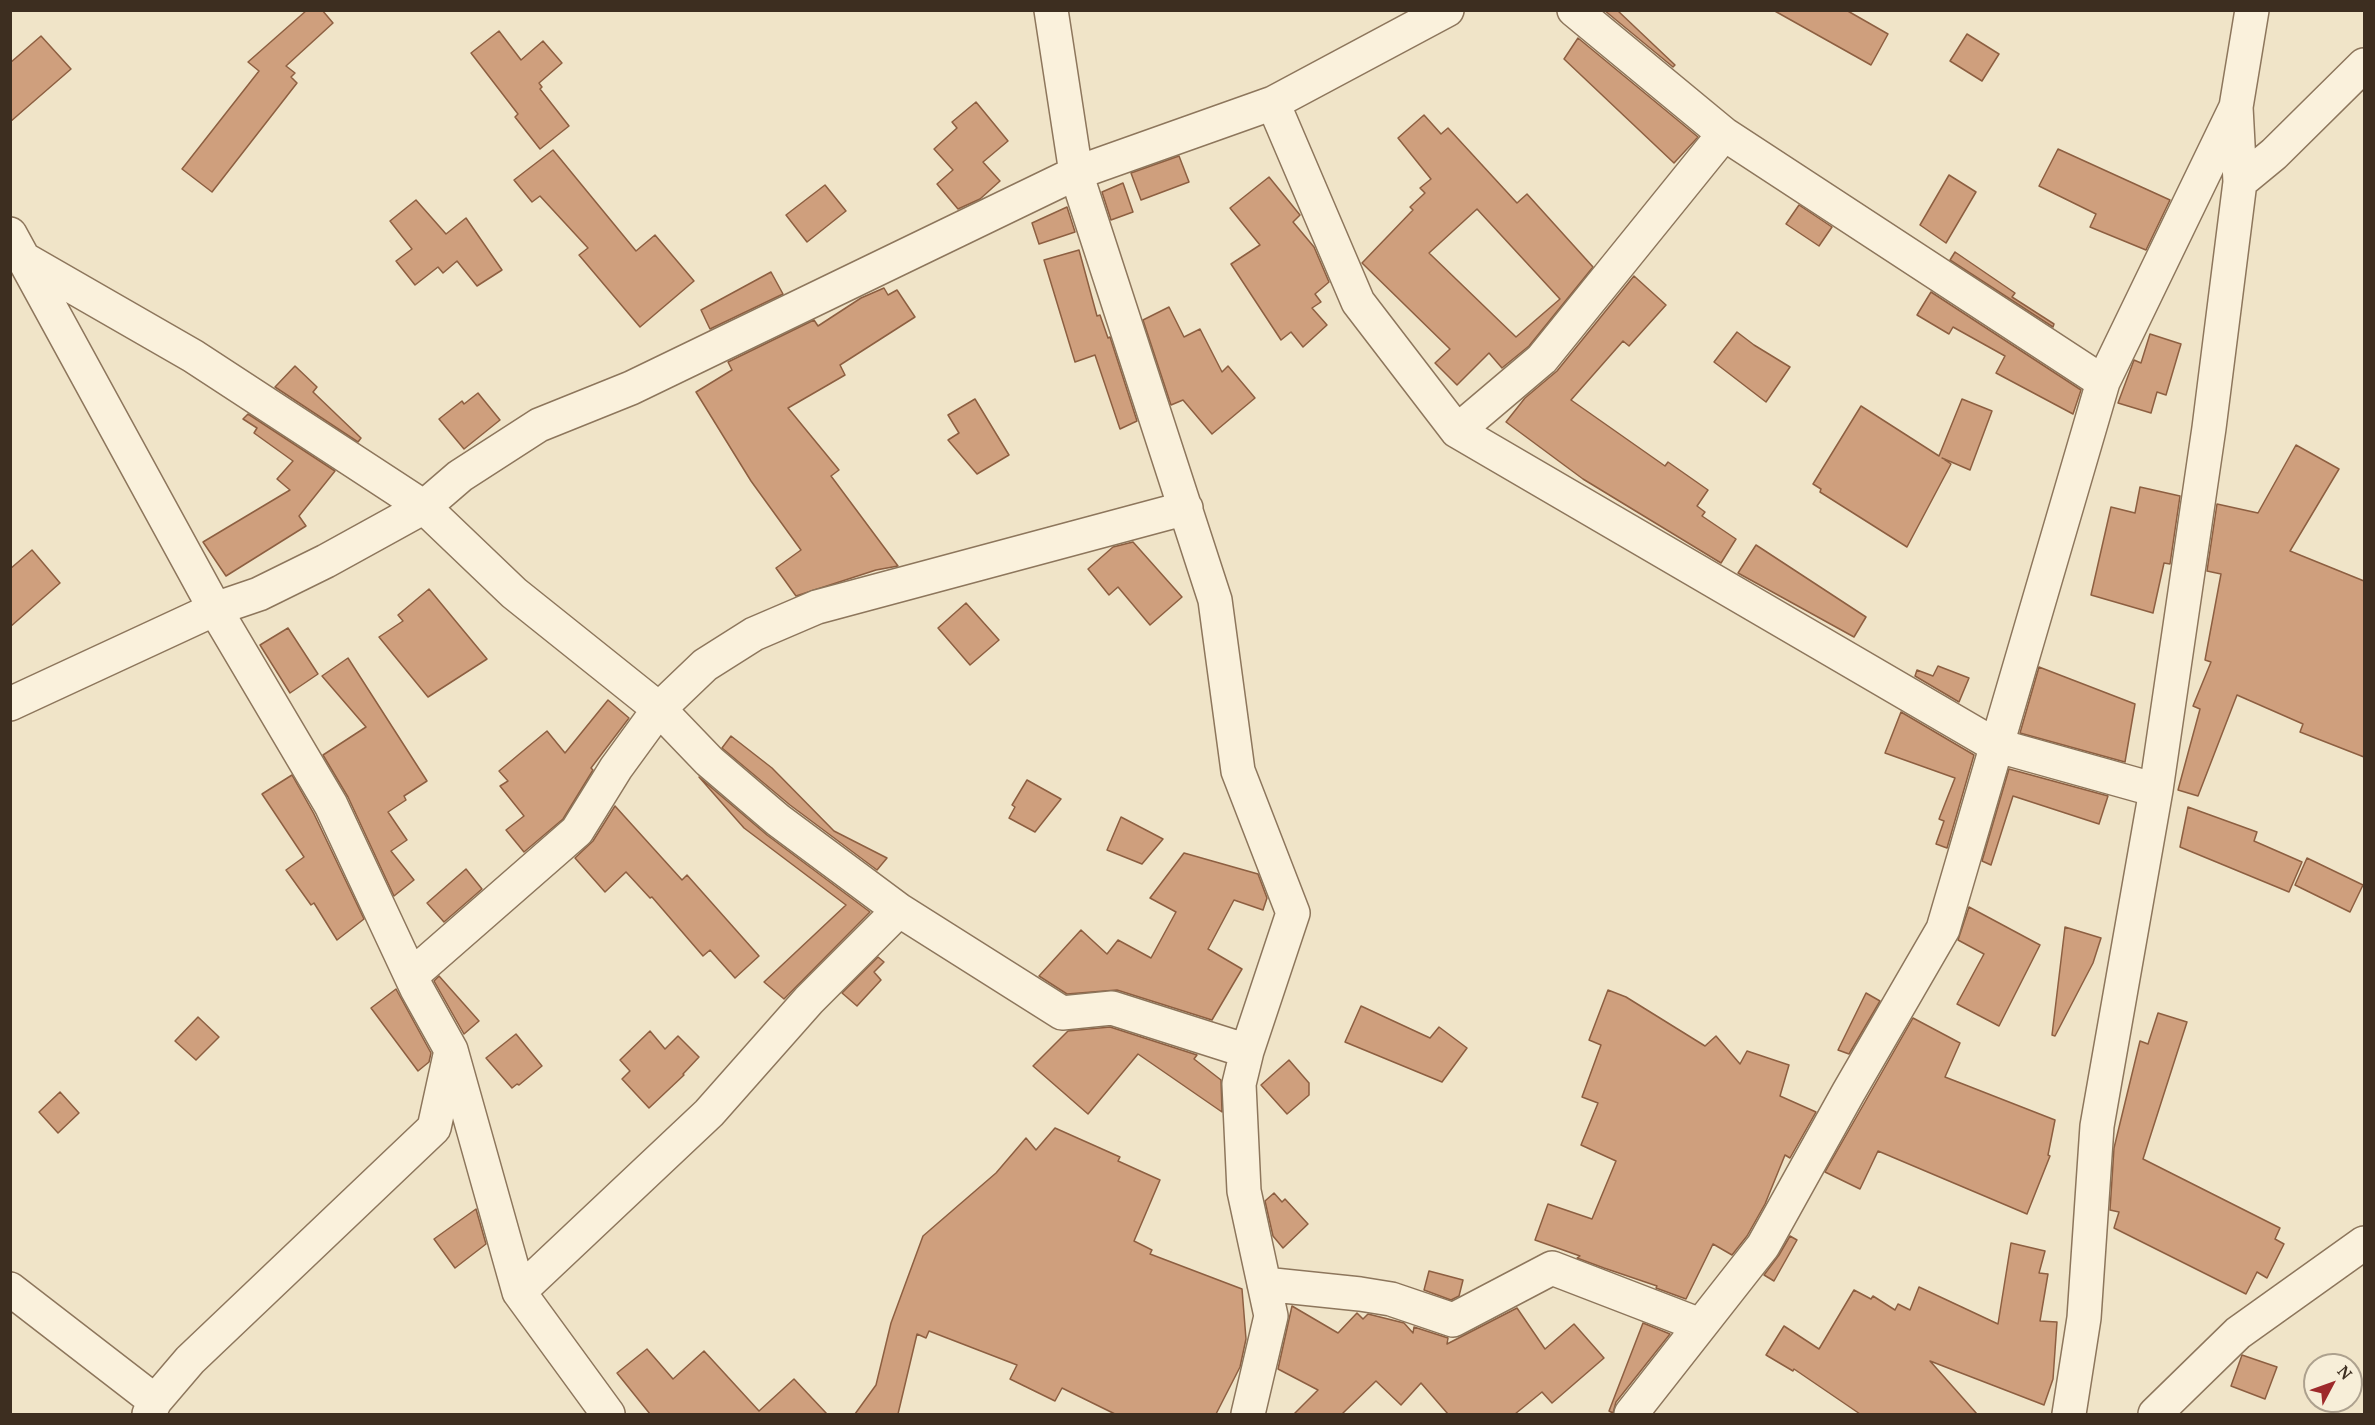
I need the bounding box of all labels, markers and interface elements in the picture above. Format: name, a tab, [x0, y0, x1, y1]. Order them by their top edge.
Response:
north arrow	[2303, 1353, 2363, 1413]
text: N	[2333, 1361, 2357, 1384]

